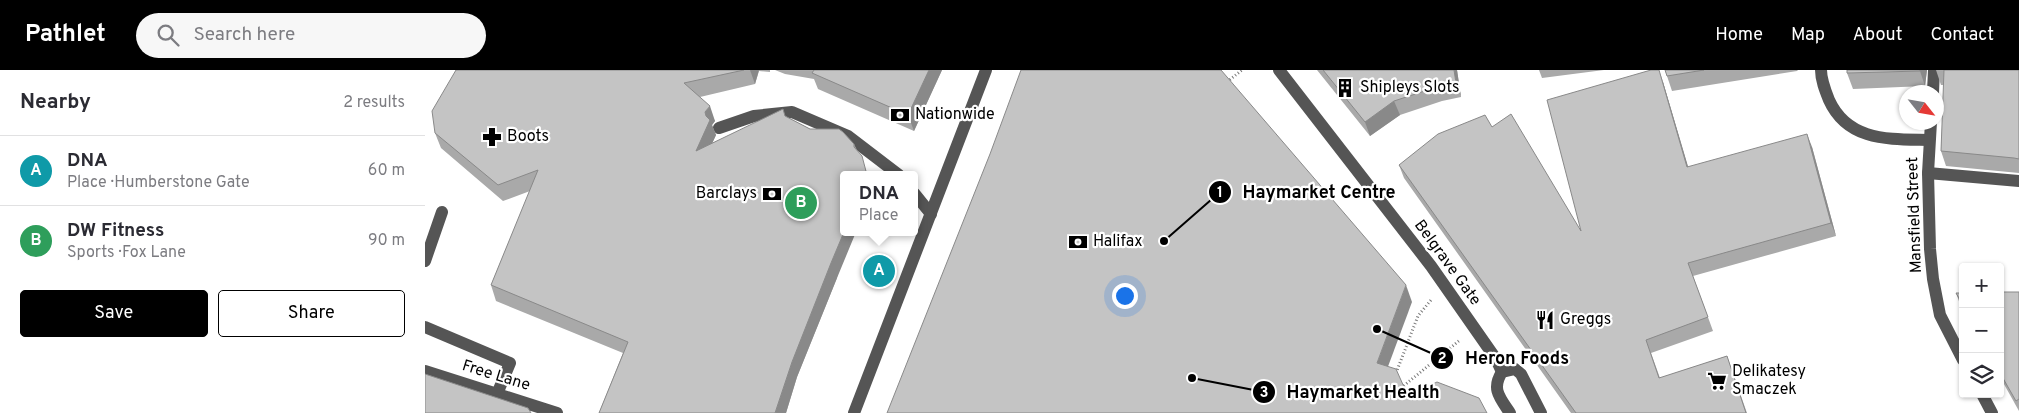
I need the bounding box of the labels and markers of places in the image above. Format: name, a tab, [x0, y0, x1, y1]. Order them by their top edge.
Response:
building icon: Shipleys Slots	[1334, 77, 1356, 99]
place label: Shipleys Slots	[1360, 78, 1460, 98]
bank icon: Nationwide	[889, 104, 911, 126]
place label: Nationwide	[915, 105, 995, 125]
pharmacy icon: Boots	[481, 126, 503, 148]
place label: Boots	[507, 127, 549, 147]
callout: Haymarket Centre	[1208, 175, 1406, 208]
bank icon: Barclays	[761, 183, 783, 205]
place label: Barclays	[696, 184, 757, 204]
pin: B	[785, 184, 817, 222]
bank icon: Halifax	[1067, 231, 1089, 253]
place label: Halifax	[1093, 232, 1143, 252]
pin: A	[863, 252, 895, 290]
restaurant icon: Greggs	[1534, 309, 1556, 331]
place label: Greggs	[1560, 310, 1611, 330]
callout: Heron Foods	[1430, 341, 1579, 374]
place label: Delikatesy Smaczek	[1732, 362, 1806, 400]
supermarket icon: Delikatesy Smaczek	[1706, 370, 1728, 392]
callout: Haymarket Health	[1252, 375, 1450, 408]

